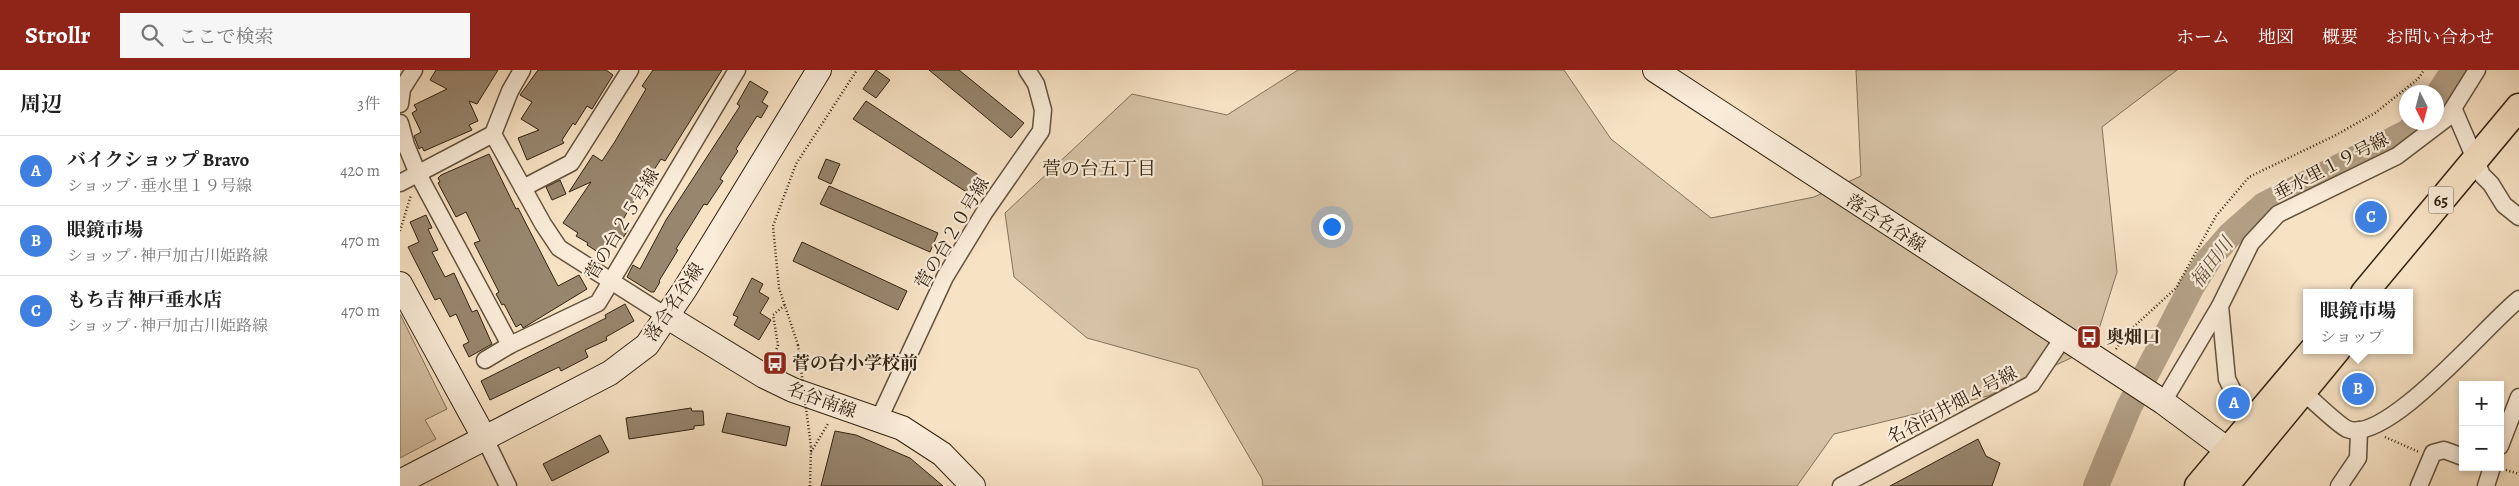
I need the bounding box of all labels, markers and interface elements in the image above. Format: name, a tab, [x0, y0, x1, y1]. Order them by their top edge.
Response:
search box	[120, 13, 470, 58]
text: Strollr	[25, 19, 90, 51]
icon: search	[138, 21, 166, 49]
text: ここで検索	[178, 24, 273, 50]
text: ホーム	[2176, 25, 2230, 49]
text: 地図	[2258, 25, 2294, 49]
text: 概要	[2322, 25, 2358, 49]
text: お問い合わせ	[2386, 25, 2494, 49]
north arrow	[2399, 85, 2444, 130]
text: 周辺	[20, 90, 62, 118]
text: 3件	[357, 93, 380, 115]
street label: 垂水里１９号線	[2269, 127, 2393, 205]
text: バイクショップ Bravo	[67, 147, 249, 173]
district label: 菅の台五丁目	[1042, 156, 1156, 182]
text: A	[31, 160, 41, 182]
text: 420 m	[340, 160, 380, 182]
street label: 菅の台２５号線	[579, 164, 665, 284]
street label: 菅の台２０号線	[909, 173, 995, 293]
text: ショップ · 垂水里１９号線	[67, 175, 252, 197]
road number: 65	[2428, 186, 2454, 214]
street label: 落合名谷線	[1842, 188, 1930, 258]
pin: C	[2355, 198, 2387, 236]
your location	[1319, 214, 1345, 240]
text: 眼鏡市場	[67, 217, 143, 243]
text: B	[31, 230, 41, 252]
text: 470 m	[341, 230, 380, 252]
water label: 福田川	[2184, 230, 2241, 293]
text: ショップ · 神戸加古川姫路線	[67, 245, 268, 267]
street label: 落合名谷線	[639, 258, 709, 346]
text: もち吉 神戸垂水店	[67, 287, 222, 313]
popup	[2303, 289, 2413, 354]
text: 眼鏡市場	[2320, 298, 2396, 324]
text: C	[31, 300, 41, 322]
text: 470 m	[341, 300, 380, 322]
text: ショップ · 神戸加古川姫路線	[67, 315, 268, 337]
bus stop icon: 奥畑口	[2076, 324, 2102, 350]
place label: 奥畑口	[2106, 325, 2160, 349]
text: ショップ	[2320, 326, 2384, 348]
bus stop icon: 菅の台小学校前	[762, 350, 788, 376]
place label: 菅の台小学校前	[792, 351, 918, 375]
street label: 名谷向井畑４号線	[1883, 361, 2021, 449]
pin: B	[2342, 370, 2374, 408]
street label: 名谷南線	[784, 376, 860, 424]
map controls	[2459, 381, 2504, 471]
button: +	[2459, 381, 2504, 426]
pin: A	[2218, 384, 2250, 422]
button: −	[2459, 426, 2504, 471]

